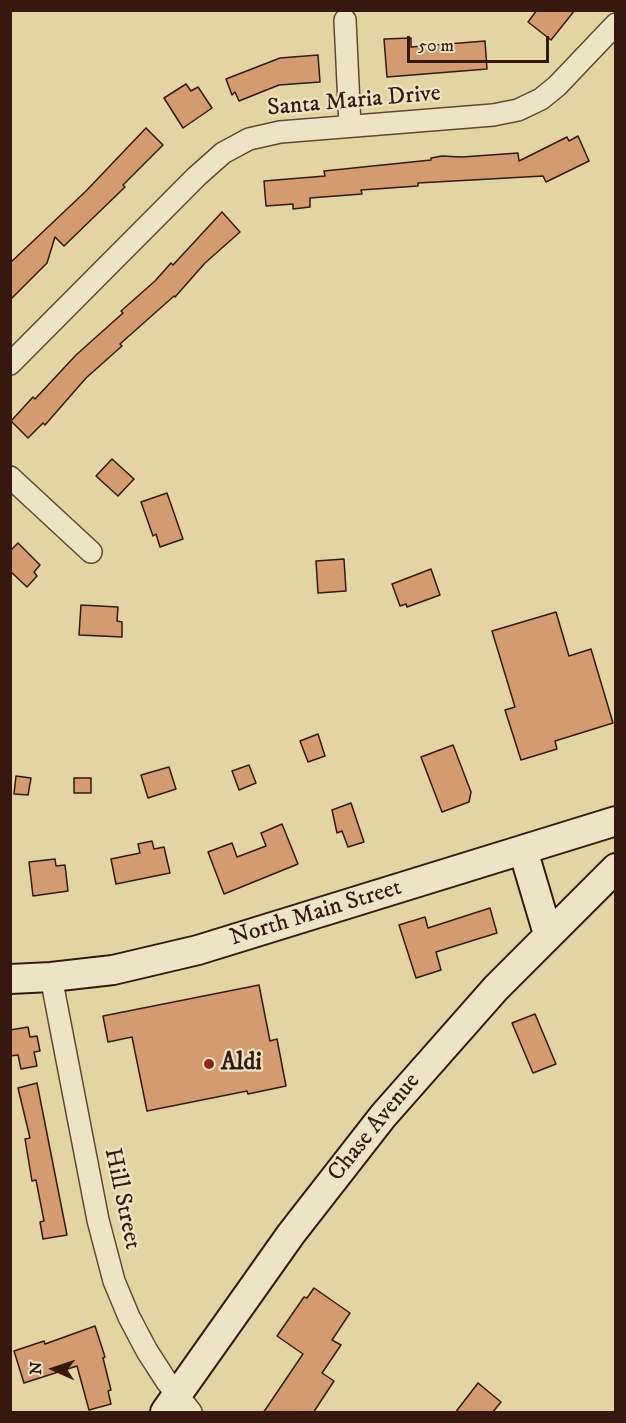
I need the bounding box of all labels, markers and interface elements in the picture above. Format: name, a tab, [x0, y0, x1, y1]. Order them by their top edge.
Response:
scale bar	[410, 24, 552, 62]
text: 50 m	[418, 35, 454, 57]
street label: Santa Maria Drive	[266, 80, 442, 124]
street label: North Main Street	[227, 874, 405, 954]
place label: Aldi	[221, 1050, 262, 1078]
marker: Aldi	[202, 1057, 216, 1071]
street label: Chase Avenue	[323, 1068, 427, 1188]
street label: Hill Street	[96, 1146, 146, 1252]
north arrow	[24, 1339, 84, 1399]
text: N	[26, 1361, 46, 1375]

